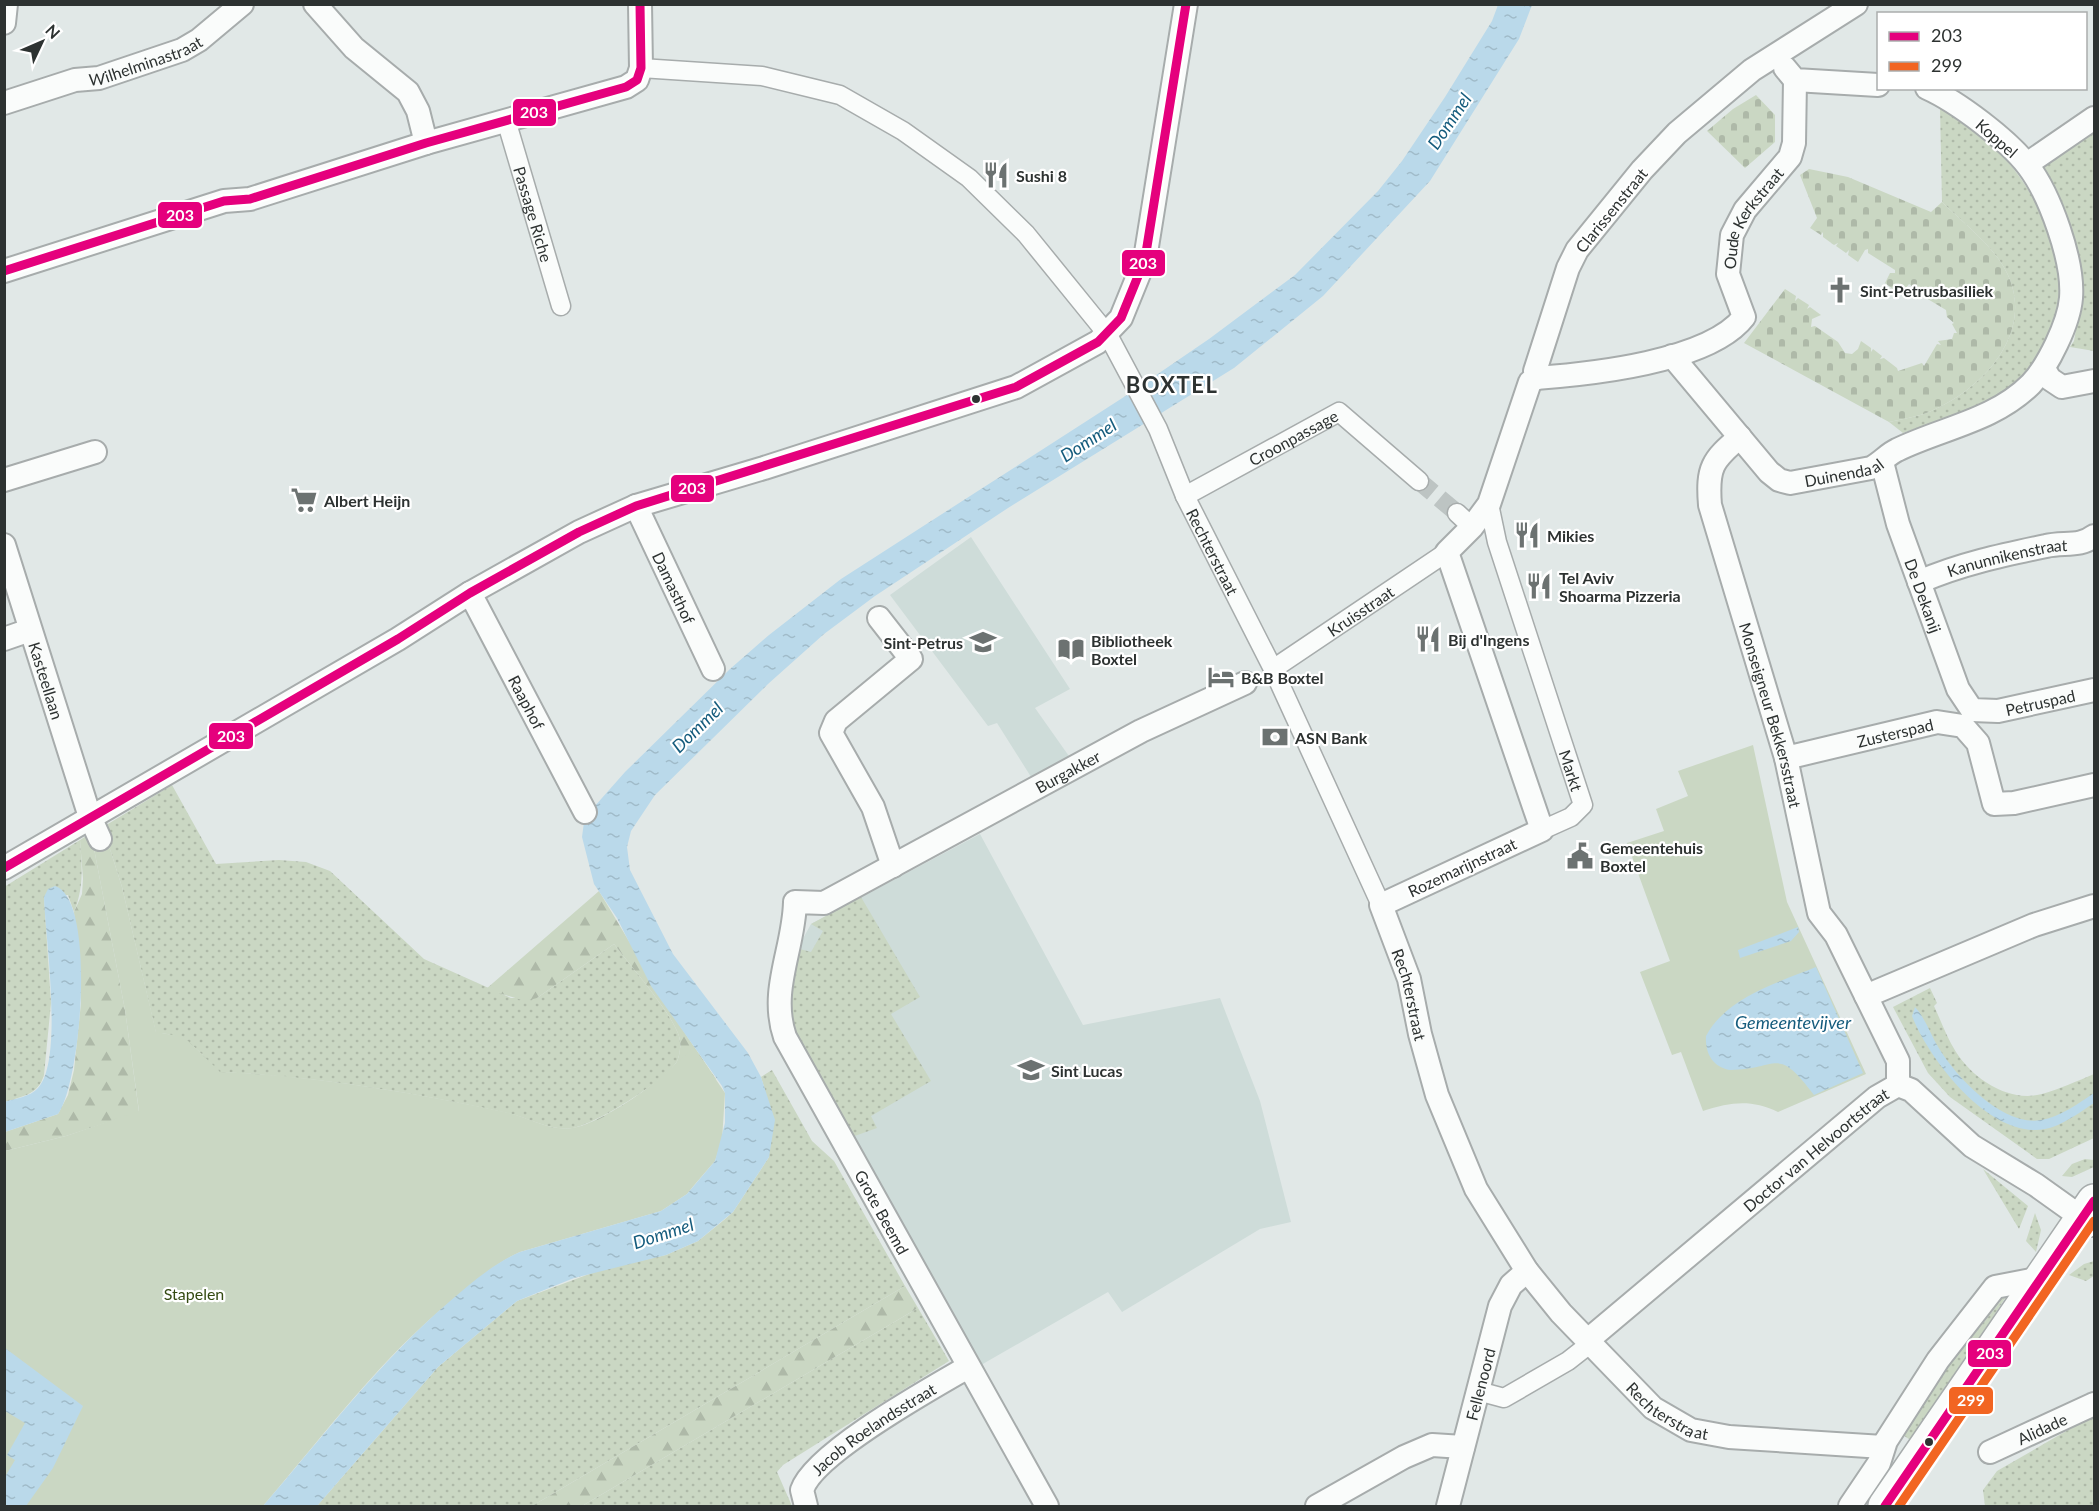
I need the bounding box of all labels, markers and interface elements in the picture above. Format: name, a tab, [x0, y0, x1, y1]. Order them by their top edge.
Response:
north arrow	[12, 12, 72, 72]
legend	[1877, 12, 2087, 90]
text: N	[42, 20, 64, 42]
text: 203	[1931, 24, 1962, 46]
street label: Wilhelminastraat	[88, 31, 205, 88]
text: 299	[1931, 54, 1962, 76]
water label: Dommel	[1422, 89, 1476, 153]
line badge: 203	[512, 98, 557, 127]
text: 203	[520, 102, 548, 121]
street label: Koppel	[1972, 115, 2022, 161]
restaurant icon: Sushi 8	[981, 160, 1011, 190]
street label: Oude Kerkstraat	[1719, 163, 1787, 270]
street label: Passage Riche	[511, 164, 557, 264]
street label: Clarissenstraat	[1571, 164, 1651, 256]
place label: Sushi 8	[1016, 166, 1067, 185]
line badge: 203	[157, 201, 203, 229]
text: 203	[166, 205, 194, 224]
line badge: 203	[1121, 249, 1166, 277]
text: 203	[1129, 253, 1157, 272]
church icon: Sint-Petrusbasiliek	[1825, 275, 1855, 305]
place label: Sint-Petrusbasiliek	[1860, 281, 1993, 300]
district label: BOXTEL	[1126, 371, 1218, 398]
unlabelled marker	[970, 393, 982, 405]
street label: Croonpassage	[1245, 405, 1341, 469]
water label: Dommel	[1056, 414, 1120, 466]
street label: Duinendaal	[1803, 454, 1887, 490]
line badge: 203	[670, 474, 715, 503]
text: 203	[678, 478, 706, 497]
supermarket icon: Albert Heijn	[289, 485, 319, 515]
place label: Albert Heijn	[323, 491, 410, 510]
street label: Rechterstraat	[1183, 505, 1243, 598]
restaurant icon: Mikies	[1512, 520, 1542, 550]
place label: Mikies	[1547, 526, 1594, 545]
street label: Kanunnikenstraat	[1944, 534, 2068, 580]
street label: Damasthof	[649, 548, 700, 627]
street label: De Dekanij	[1902, 556, 1946, 635]
place label: Tel Aviv Shoarma Pizzeria	[1559, 568, 1681, 605]
restaurant icon: Tel Aviv Shoarma Pizzeria	[1524, 571, 1554, 601]
street label: Kruisstraat	[1323, 581, 1397, 640]
street label: Monseigneur Bekkersstraat	[1736, 620, 1806, 810]
restaurant icon: Bij d'Ingens	[1413, 624, 1443, 654]
school or university icon: Sint-Petrus	[968, 627, 998, 657]
place label: Bij d'Ingens	[1448, 630, 1529, 649]
place label: Bibliotheek Boxtel	[1091, 631, 1173, 668]
place label: Sint-Petrus	[883, 633, 963, 652]
library icon: Bibliotheek Boxtel	[1056, 634, 1086, 664]
street label: Kasteellaan	[26, 639, 68, 722]
hotel icon: B&B Boxtel	[1206, 662, 1236, 692]
place label: B&B Boxtel	[1241, 668, 1324, 687]
street label: Raaphof	[505, 672, 549, 732]
street label: Petruspad	[2003, 685, 2077, 719]
water label: Dommel	[667, 697, 727, 757]
street label: Zusterspad	[1855, 714, 1935, 750]
line badge: 203	[208, 722, 254, 750]
bank icon: ASN Bank	[1260, 722, 1290, 752]
text: 203	[217, 726, 245, 745]
place label: ASN Bank	[1294, 728, 1368, 747]
street label: Burgakker	[1032, 746, 1103, 796]
street label: Markt	[1556, 747, 1587, 794]
street label: Rozemarijnstraat	[1405, 833, 1519, 900]
place label: Gemeentehuis Boxtel	[1600, 838, 1703, 875]
public building icon: Gemeentehuis Boxtel	[1565, 841, 1595, 871]
street label: Rechterstraat	[1389, 946, 1431, 1043]
water label: Gemeentevijver	[1735, 1011, 1852, 1033]
school or university icon: Sint Lucas	[1016, 1055, 1046, 1085]
place label: Sint Lucas	[1051, 1061, 1122, 1080]
street label: Doctor van Helvoortstraat	[1739, 1083, 1892, 1215]
street label: Grote Beemd	[851, 1167, 913, 1257]
water label: Dommel	[630, 1213, 696, 1253]
park label: Stapelen	[164, 1284, 224, 1303]
line badge: 203	[1967, 1339, 2012, 1368]
text: 203	[1976, 1343, 2004, 1362]
street label: Fellenoord	[1461, 1346, 1498, 1422]
street label: Jacob Roelandsstraat	[807, 1378, 939, 1479]
street label: Rechterstraat	[1623, 1378, 1710, 1443]
line badge: 299	[1948, 1386, 1994, 1415]
text: 299	[1957, 1390, 1985, 1409]
street label: Alidade	[2014, 1408, 2070, 1448]
unlabelled marker	[1923, 1436, 1935, 1448]

